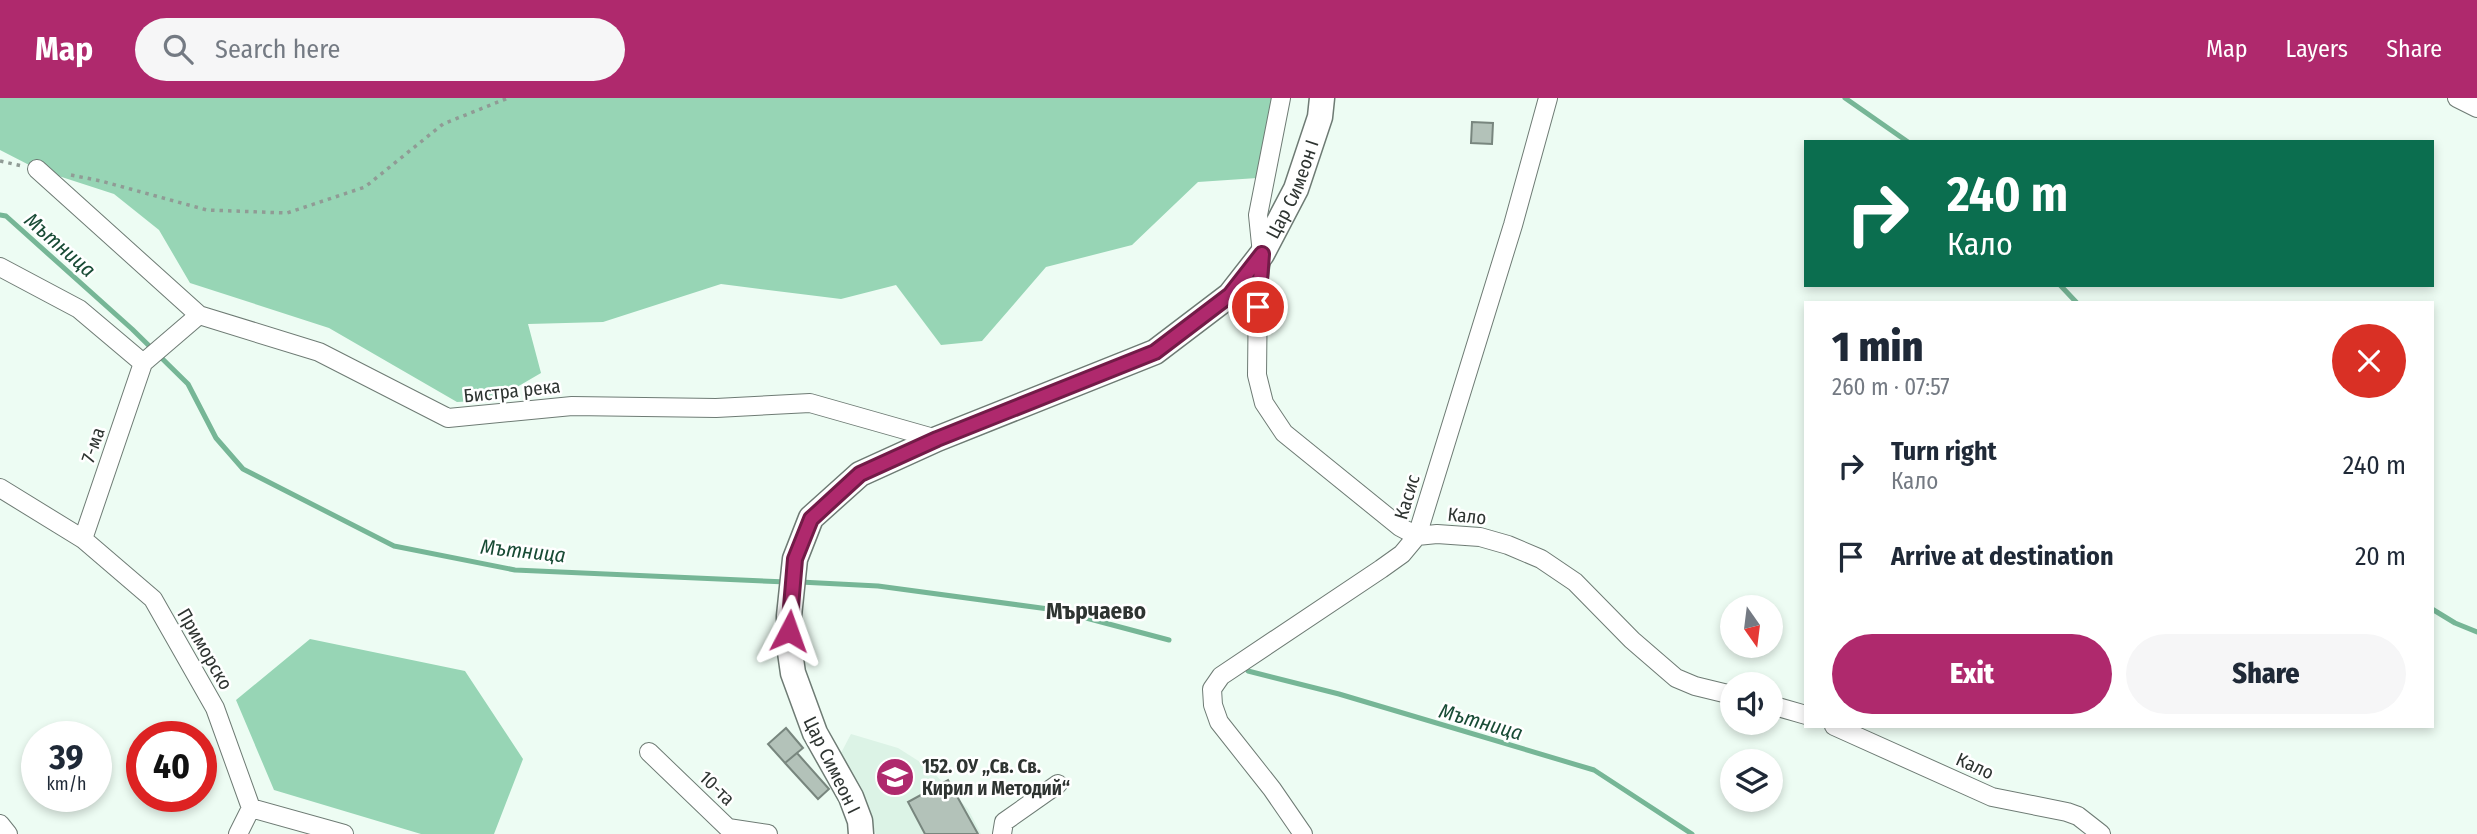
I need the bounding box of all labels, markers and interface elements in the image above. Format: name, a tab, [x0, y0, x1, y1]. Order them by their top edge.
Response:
search box	[135, 18, 625, 81]
text: Map	[35, 29, 93, 69]
icon: search	[159, 30, 197, 68]
text: Search here	[215, 34, 340, 65]
text: Map	[2206, 35, 2248, 63]
text: Layers	[2286, 35, 2348, 63]
text: Share	[2386, 35, 2442, 63]
street label: Цар Симеон I	[1261, 137, 1323, 242]
text: 240 m	[1947, 165, 2068, 224]
icon: right	[1832, 168, 1923, 259]
water label: Мътница	[19, 207, 101, 283]
text: Кало	[1947, 225, 2013, 263]
pin	[1228, 277, 1288, 337]
icon: arrive	[1239, 288, 1277, 326]
text: 1 min	[1832, 322, 1923, 372]
button: close	[2332, 324, 2406, 398]
text: 260 m · 07:57	[1832, 373, 1950, 401]
street label: Бистра река	[462, 374, 562, 408]
street label: 7-ма	[76, 424, 110, 466]
text: Turn right	[1891, 436, 1997, 467]
icon: right	[1832, 447, 1870, 485]
text: 240 m	[2343, 450, 2406, 481]
text: Кало	[1891, 467, 1938, 495]
street label: Касис	[1389, 472, 1425, 522]
street label: Кало	[1446, 503, 1488, 529]
water label: Мътница	[479, 534, 567, 568]
icon: arrive	[1832, 538, 1870, 576]
text: Arrive at destination	[1891, 541, 2114, 572]
text: 20 m	[2355, 541, 2406, 572]
position arrow	[752, 594, 826, 668]
north arrow	[1720, 595, 1783, 658]
map controls	[1720, 595, 1783, 812]
district label: Мърчаево	[1046, 597, 1146, 625]
street label: Приморско	[172, 604, 238, 694]
button: Exit	[1832, 634, 2112, 714]
button: Share	[2126, 634, 2406, 714]
button: sound	[1720, 672, 1783, 735]
water label: Мътница	[1436, 698, 1526, 746]
street label: Цар Симеон I	[799, 713, 865, 817]
speed limit sign: 40	[126, 721, 217, 812]
text: 39	[49, 736, 84, 778]
street label: Кало	[1952, 748, 1998, 784]
button: layers	[1720, 749, 1783, 812]
place label: 152. ОУ „Св. Св. Кирил и Методий“	[922, 755, 1070, 800]
school or university icon: 152. ОУ „Св. Св. Кирил и Методий“	[874, 756, 916, 798]
street label: 10-та	[695, 766, 739, 810]
text: km/h	[46, 773, 87, 795]

